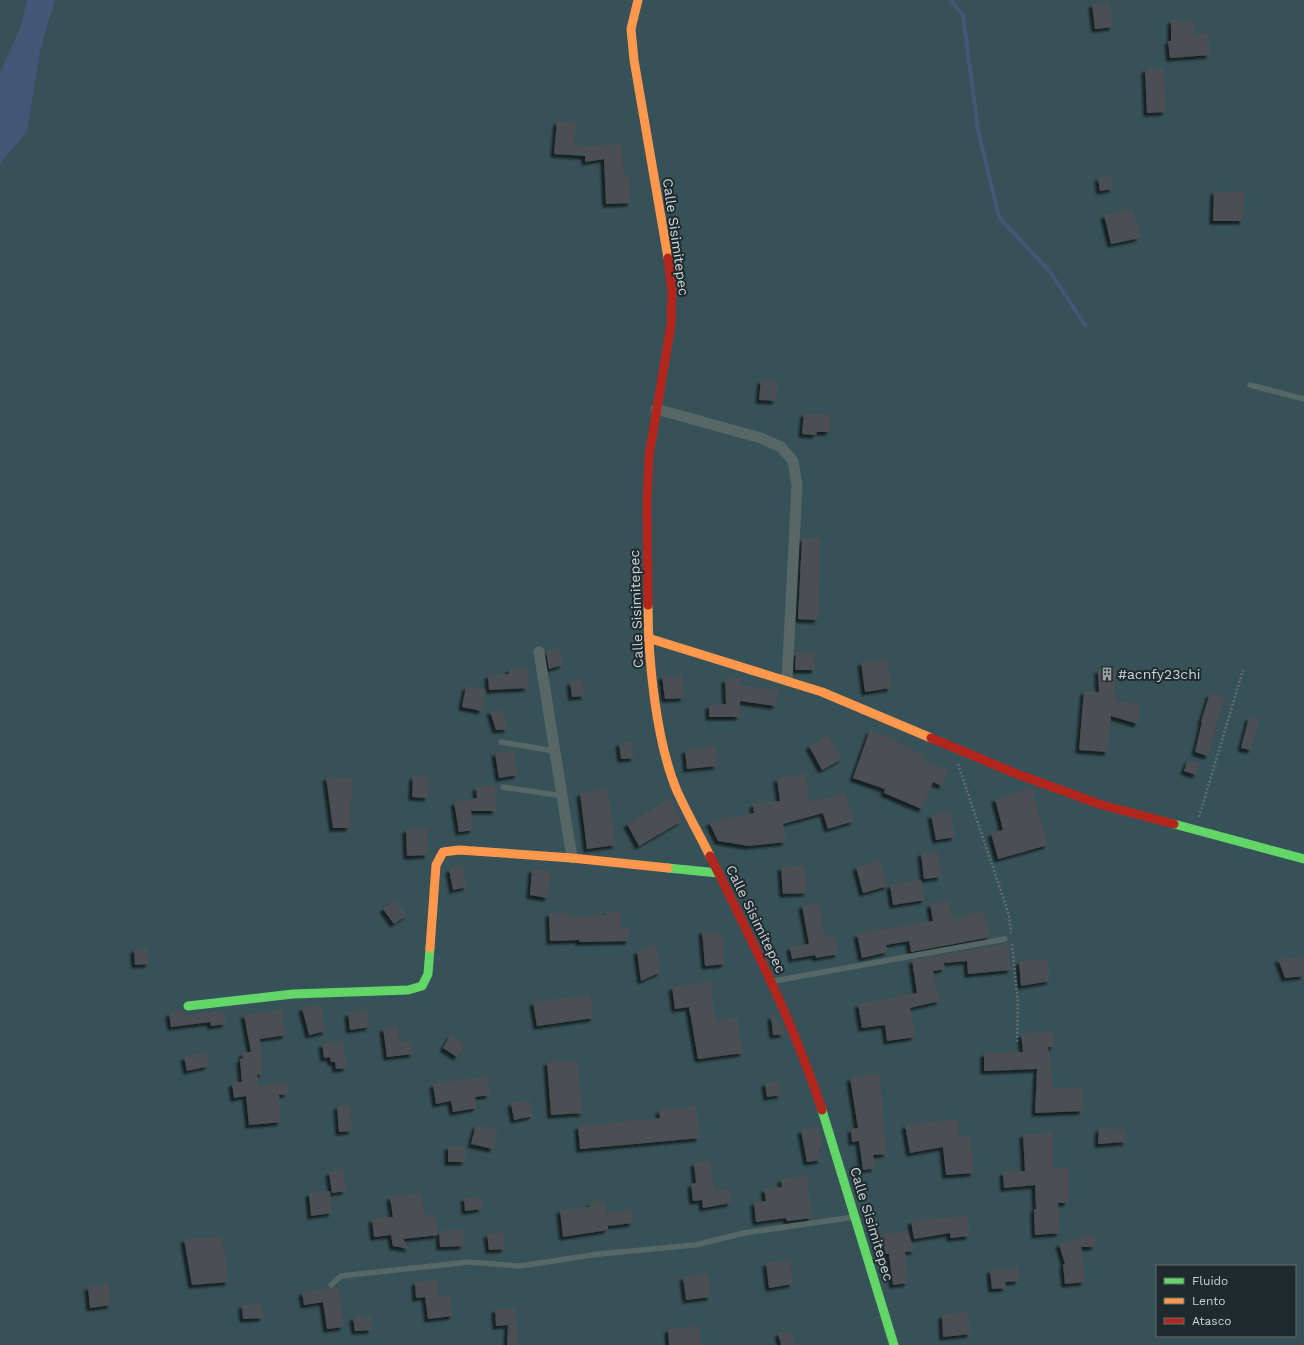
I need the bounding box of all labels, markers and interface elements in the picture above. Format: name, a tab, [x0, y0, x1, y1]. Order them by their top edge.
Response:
street label: Calle Sisimitepec	[660, 177, 692, 297]
street label: Calle Sisimitepec	[626, 549, 646, 668]
building icon: #acnfy23chi	[1099, 666, 1115, 682]
place label: #acnfy23chi	[1118, 666, 1201, 682]
street label: Calle Sisimitepec	[723, 862, 789, 976]
street label: Calle Sisimitepec	[847, 1165, 897, 1283]
legend	[1156, 1265, 1296, 1337]
text: Fluido	[1192, 1274, 1228, 1288]
text: Lento	[1192, 1294, 1226, 1308]
text: Atasco	[1192, 1314, 1232, 1328]

